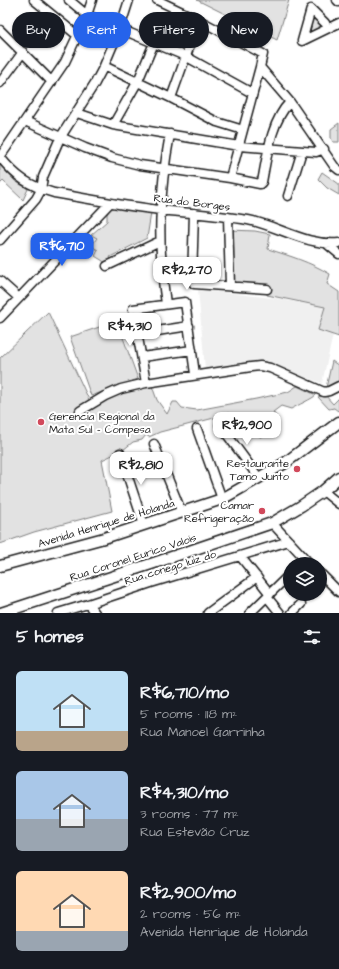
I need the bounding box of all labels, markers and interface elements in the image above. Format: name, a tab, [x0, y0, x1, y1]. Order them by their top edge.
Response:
chip: Buy	[12, 12, 65, 48]
chip: Rent	[73, 12, 131, 48]
chip: Filters	[139, 12, 209, 48]
chip: New	[217, 12, 273, 48]
street label: Rua do Borges	[153, 190, 231, 216]
pin: R$6,710	[25, 233, 99, 267]
text: R$6,710	[40, 237, 84, 255]
pin: R$2,270	[150, 257, 224, 291]
text: R$2,270	[162, 261, 212, 279]
pin: R$4,310	[93, 313, 167, 347]
text: R$4,310	[108, 317, 152, 335]
place label: Gerencia Regional da Mata Sul - Compesa	[49, 409, 155, 437]
pin: R$2,900	[210, 412, 284, 446]
text: R$2,900	[222, 416, 272, 434]
marker: Gerencia Regional da Mata Sul - Compesa	[36, 417, 46, 427]
pin: R$2,810	[104, 452, 178, 486]
text: R$2,810	[119, 456, 163, 474]
place label: Restaurante Tamo Junto	[226, 456, 290, 484]
marker: Restaurante Tamo Junto	[292, 464, 302, 474]
street label: Avenida Henrique de Holanda	[36, 495, 177, 551]
place label: Camar Refrigeração	[184, 498, 255, 527]
marker: Camar Refrigeração	[257, 506, 267, 516]
street label: Rua Coronel Eurico Valois	[68, 530, 199, 585]
street label: Rua conego luiz do	[123, 546, 219, 589]
map controls	[283, 557, 327, 601]
button: layers	[283, 557, 327, 601]
text: 5 homes	[16, 625, 84, 649]
icon: filters	[301, 626, 323, 648]
text: R$6,710/mo	[140, 681, 229, 705]
icon: home	[48, 687, 96, 735]
text: 5 rooms · 118 m²	[140, 705, 237, 723]
text: Rua Manoel Garrinha	[140, 723, 265, 741]
text: R$4,310/mo	[140, 781, 228, 805]
icon: home	[48, 787, 96, 835]
text: 3 rooms · 77 m²	[140, 805, 239, 823]
text: Rua Estevão Cruz	[140, 823, 249, 841]
text: R$2,900/mo	[140, 881, 236, 905]
icon: home	[48, 887, 96, 935]
text: 2 rooms · 56 m²	[140, 905, 241, 923]
text: Avenida Henrique de Holanda	[140, 923, 308, 941]

